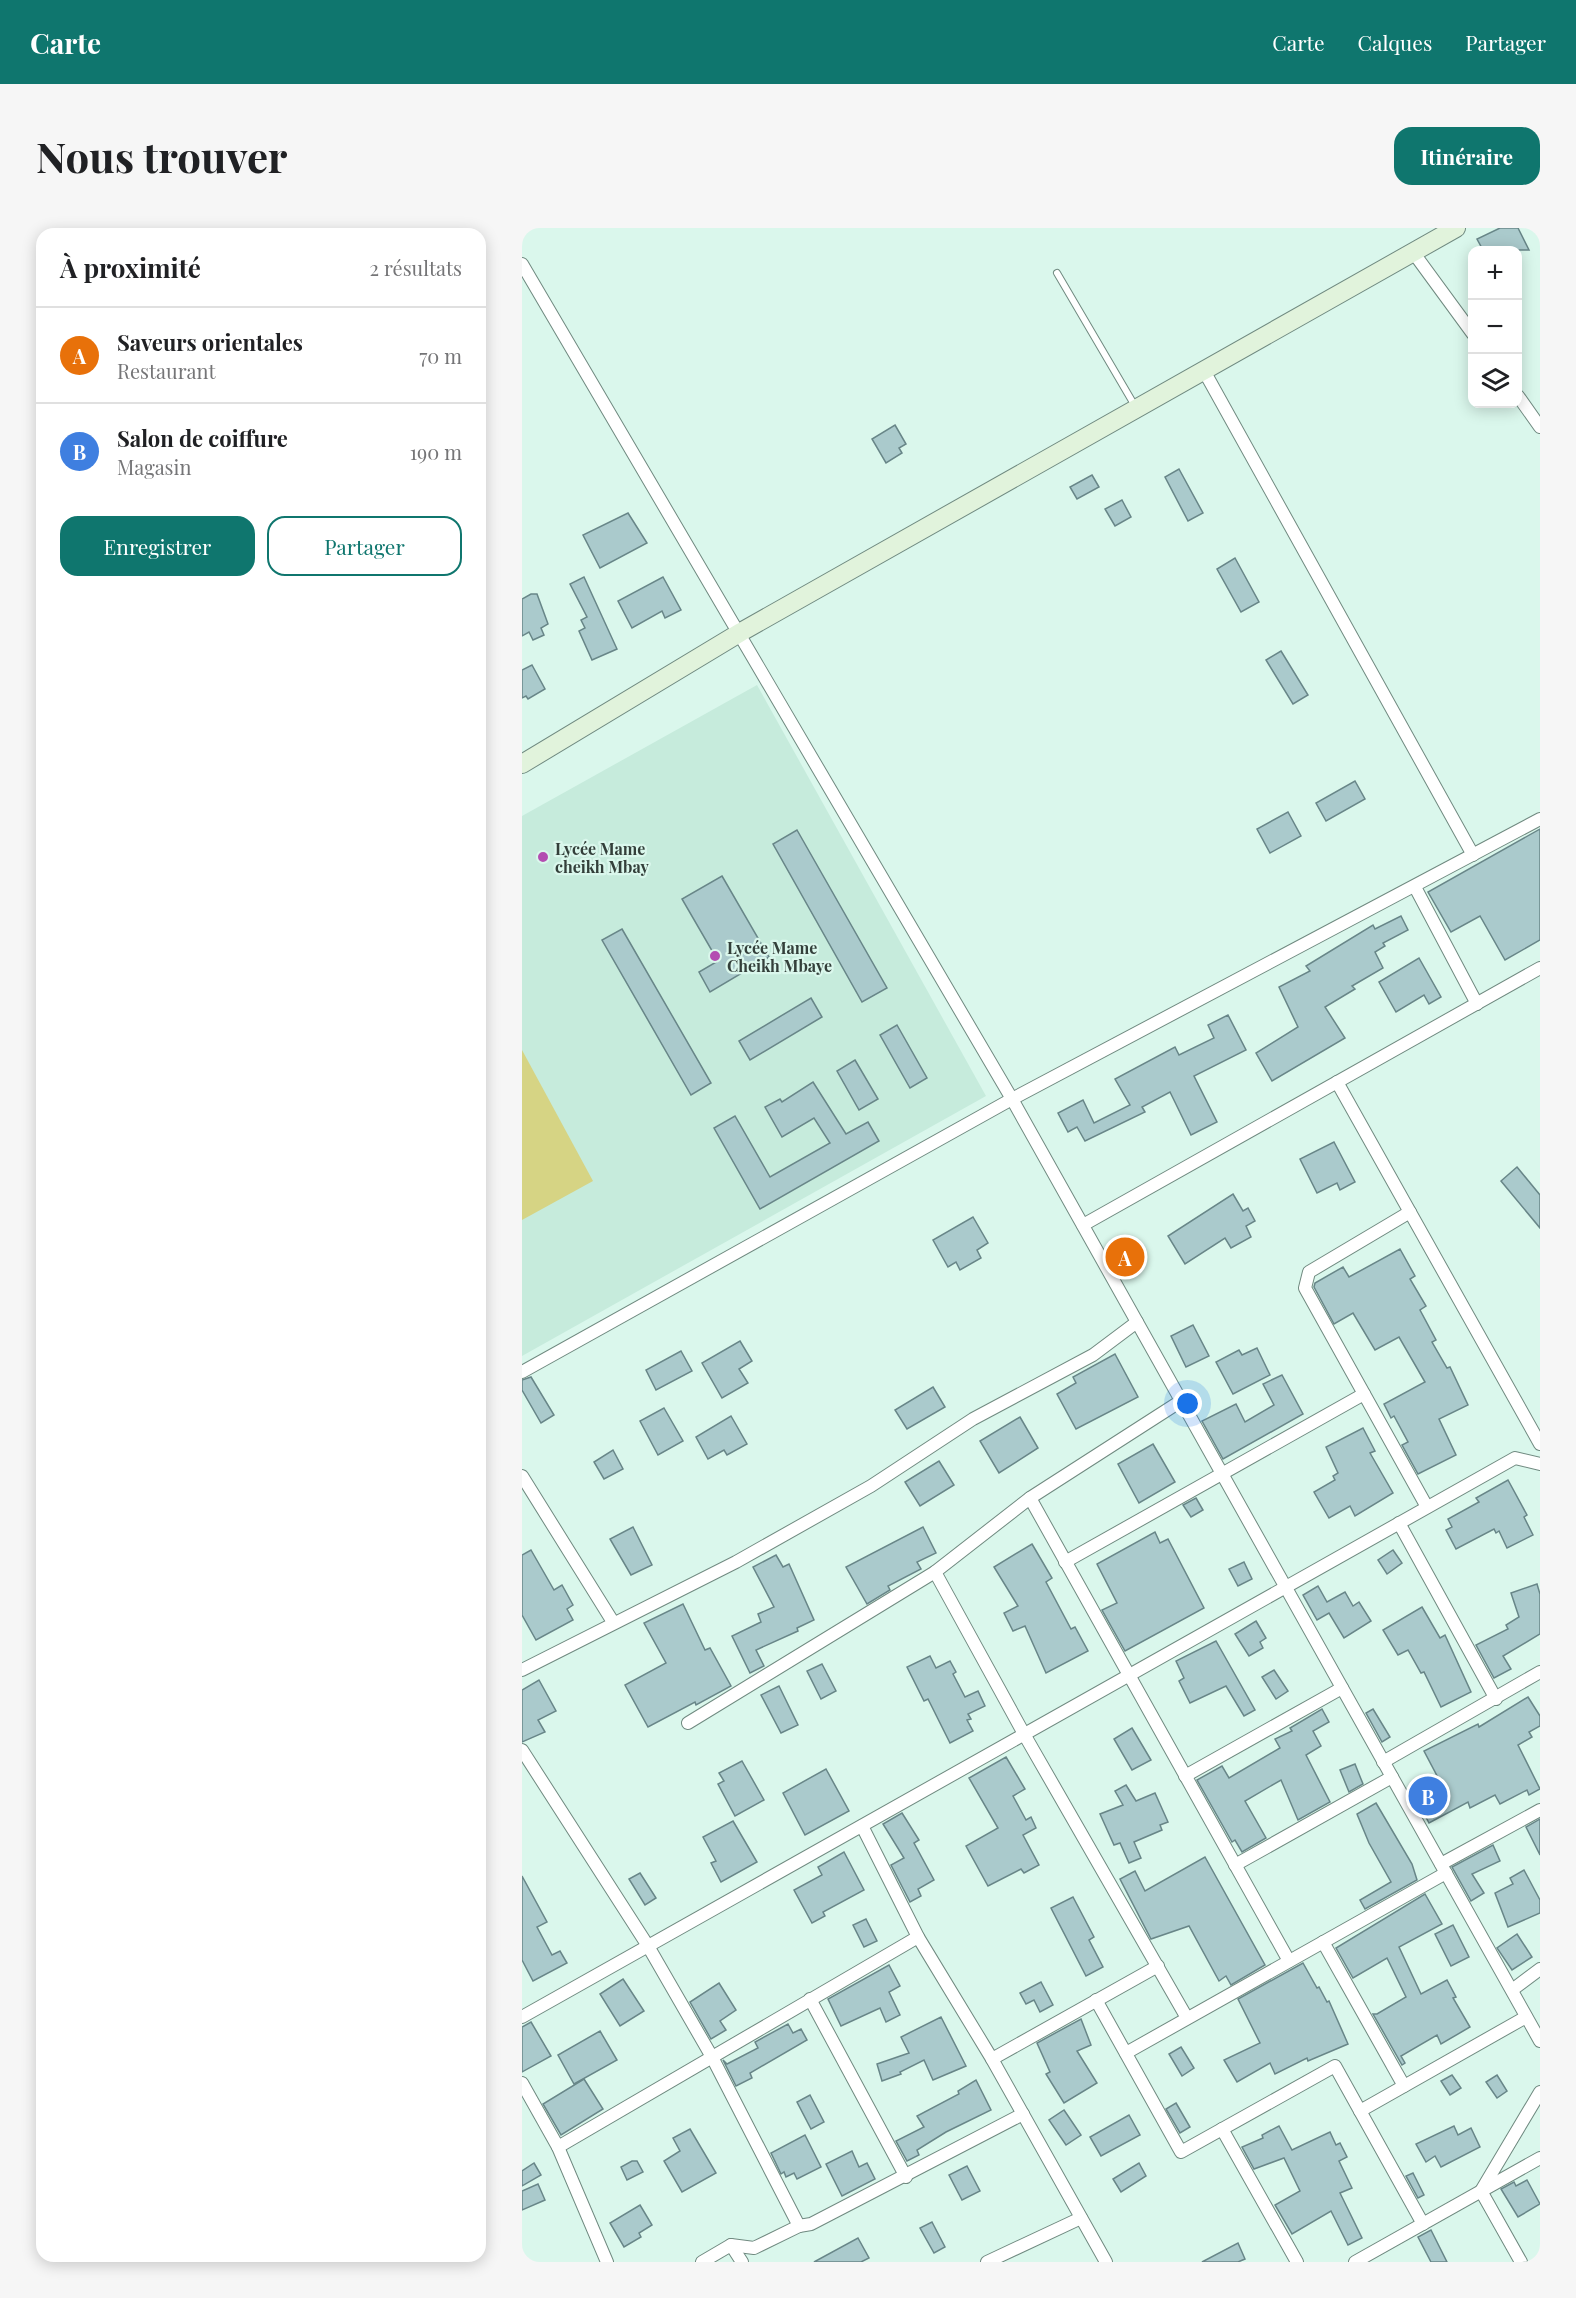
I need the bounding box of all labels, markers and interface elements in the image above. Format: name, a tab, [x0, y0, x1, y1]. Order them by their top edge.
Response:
text: Carte	[30, 24, 101, 61]
text: Carte	[1272, 28, 1325, 56]
text: Calques	[1358, 28, 1432, 56]
text: Partager	[1465, 28, 1546, 56]
button: Itinéraire	[1394, 127, 1540, 185]
text: Nous trouver	[36, 128, 287, 184]
map controls	[1468, 246, 1522, 408]
button: +	[1468, 246, 1522, 300]
text: À proximité	[60, 250, 201, 285]
text: 2 résultats	[369, 254, 462, 281]
button: −	[1468, 300, 1522, 354]
text: Saveurs orientales	[117, 327, 303, 357]
text: A	[73, 342, 86, 369]
text: 70 m	[419, 342, 462, 369]
button: layers	[1468, 354, 1522, 408]
text: Restaurant	[117, 357, 216, 384]
text: Salon de coiffure	[117, 423, 288, 453]
text: B	[73, 438, 86, 465]
text: 190 m	[410, 438, 462, 465]
text: Magasin	[117, 453, 191, 480]
button: Enregistrer	[60, 516, 255, 576]
button: Partager	[267, 516, 462, 576]
place label: Lycée Mame cheikh Mbay	[555, 838, 650, 877]
marker: Lycée Mame cheikh Mbay	[536, 850, 550, 864]
place label: Lycée Mame Cheikh Mbaye	[727, 937, 832, 976]
marker: Lycée Mame Cheikh Mbaye	[708, 949, 722, 963]
pin: A	[1106, 1234, 1144, 1280]
your location	[1173, 1389, 1202, 1418]
pin: B	[1408, 1774, 1448, 1818]

